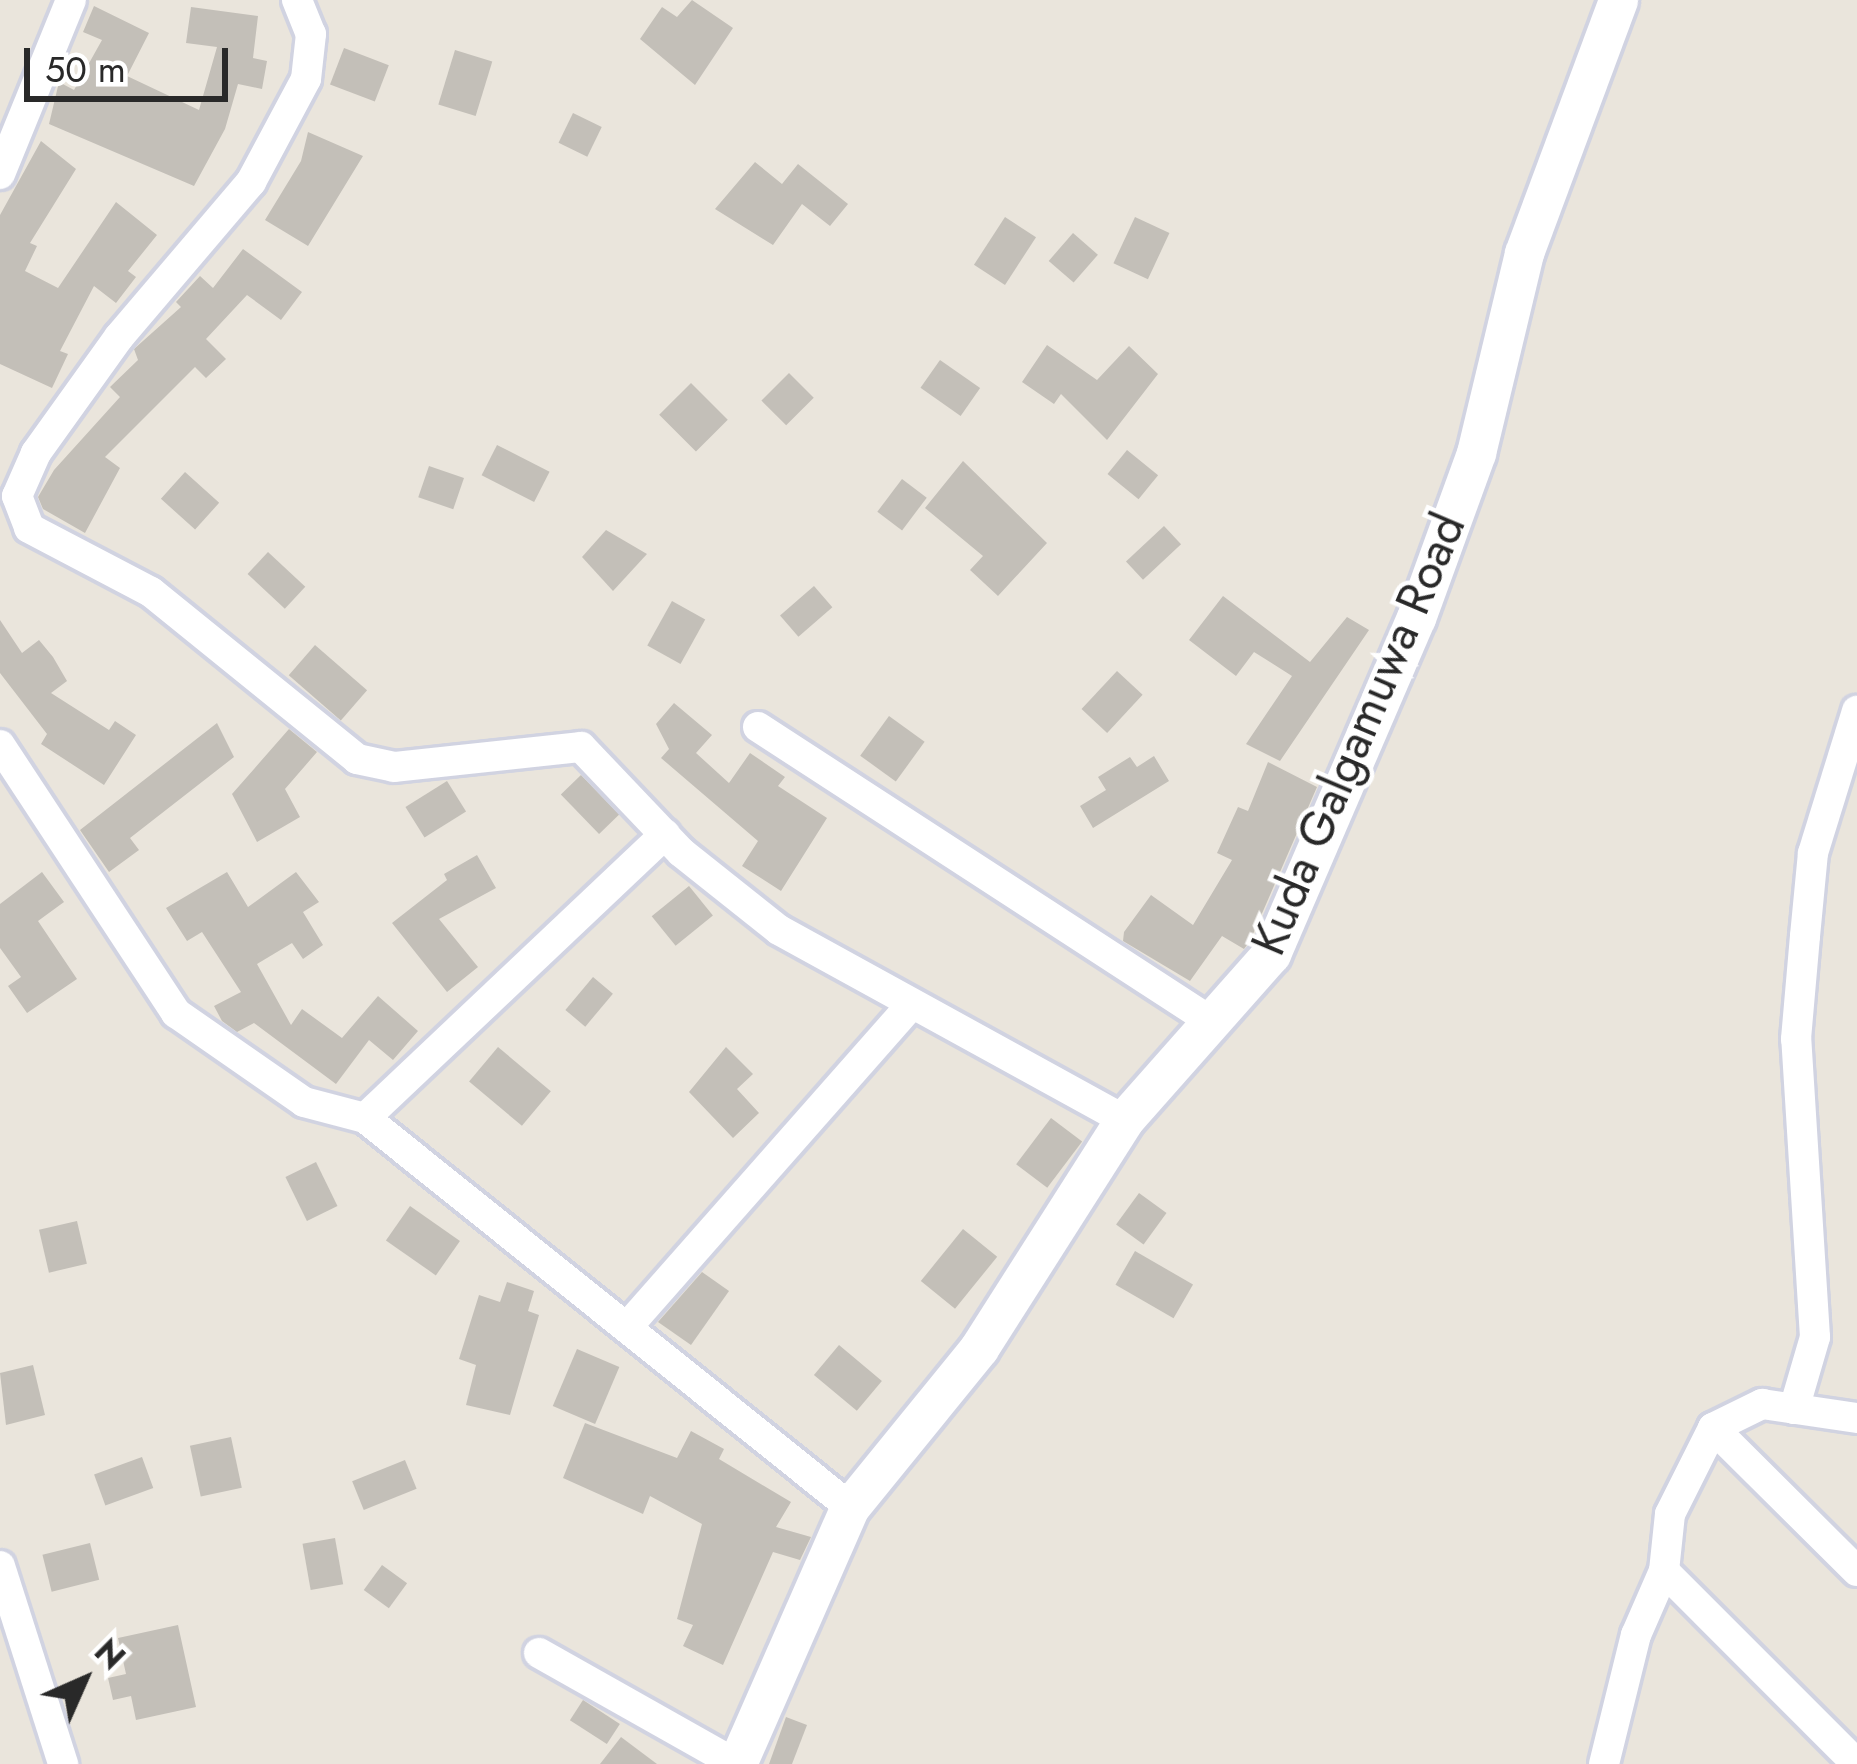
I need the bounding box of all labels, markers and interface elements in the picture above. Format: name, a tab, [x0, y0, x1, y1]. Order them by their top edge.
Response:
scale bar	[30, 24, 234, 98]
text: 50 m	[45, 43, 126, 95]
street label: Kuda Galgamuwa Road	[1239, 505, 1477, 963]
north arrow	[24, 1620, 144, 1740]
text: N	[84, 1628, 136, 1680]

